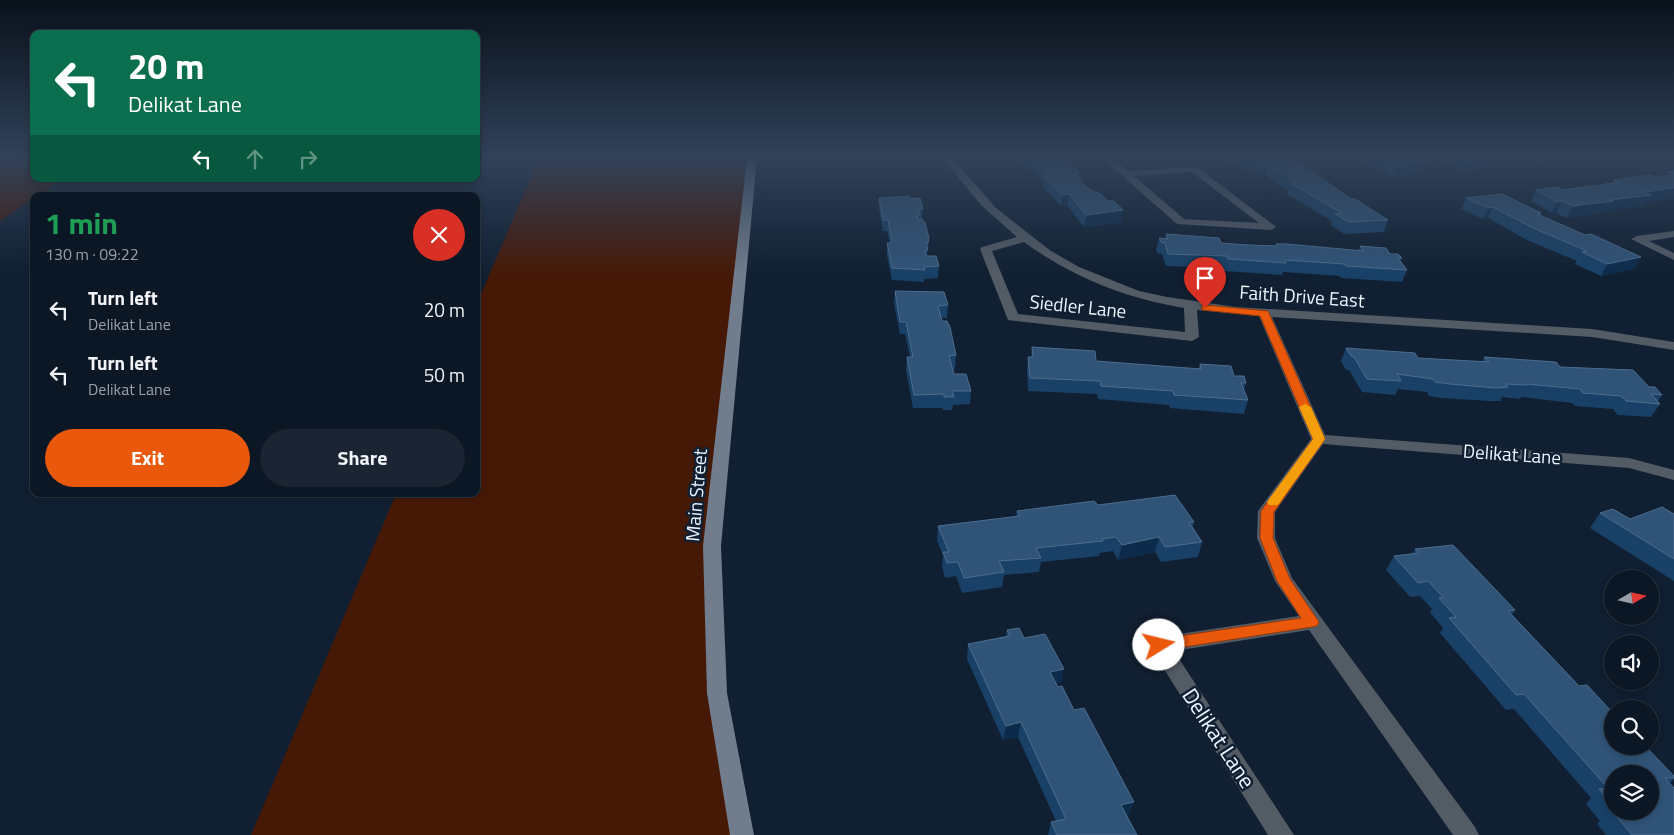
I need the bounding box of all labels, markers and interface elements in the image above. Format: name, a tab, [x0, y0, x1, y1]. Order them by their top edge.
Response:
text: 20 m	[128, 39, 204, 93]
icon: left	[45, 50, 110, 115]
text: Delikat Lane	[128, 87, 242, 121]
icon: left	[188, 145, 216, 173]
icon: ahead	[241, 145, 269, 173]
icon: right	[294, 145, 322, 173]
text: 1 min	[45, 200, 118, 246]
button: close	[413, 209, 465, 261]
text: 130 m · 09:22	[45, 242, 139, 266]
pin	[1184, 257, 1226, 308]
icon: arrive	[1191, 264, 1219, 292]
street label: Faith Drive East	[1238, 277, 1366, 314]
text: Turn left	[88, 283, 158, 312]
street label: Siedler Lane	[1028, 286, 1128, 325]
text: 20 m	[424, 295, 465, 324]
icon: left	[45, 296, 73, 324]
text: Delikat Lane	[88, 312, 171, 336]
text: Turn left	[88, 348, 158, 377]
text: 50 m	[424, 360, 465, 389]
icon: left	[45, 361, 73, 389]
text: Delikat Lane	[88, 377, 171, 401]
button: Exit	[45, 429, 250, 487]
button: Share	[260, 429, 465, 487]
street label: Delikat Lane	[1462, 436, 1562, 471]
street label: Main Street	[677, 447, 714, 543]
north arrow	[1604, 570, 1659, 625]
map controls	[1604, 570, 1659, 820]
position arrow	[1132, 618, 1184, 670]
button: sound	[1604, 635, 1659, 690]
street label: Delikat Lane	[1174, 681, 1264, 795]
button: search	[1604, 700, 1659, 755]
button: layers	[1604, 765, 1659, 820]

